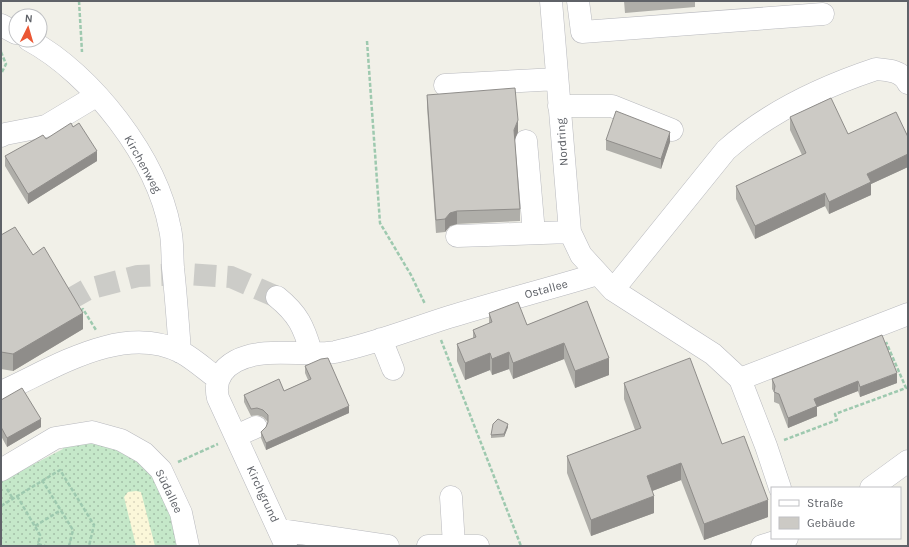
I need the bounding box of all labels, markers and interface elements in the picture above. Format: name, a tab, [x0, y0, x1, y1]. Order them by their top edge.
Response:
north arrow	[8, 8, 48, 48]
text: N	[24, 12, 33, 25]
street label: Nordring	[553, 117, 571, 167]
street label: Kirchenweg	[121, 133, 165, 195]
street label: Ostallee	[523, 277, 569, 301]
street label: Kirchgrund	[244, 463, 282, 525]
street label: Südallee	[152, 467, 186, 515]
legend	[771, 487, 901, 539]
text: Straße	[807, 496, 843, 510]
text: Gebäude	[807, 516, 855, 530]

